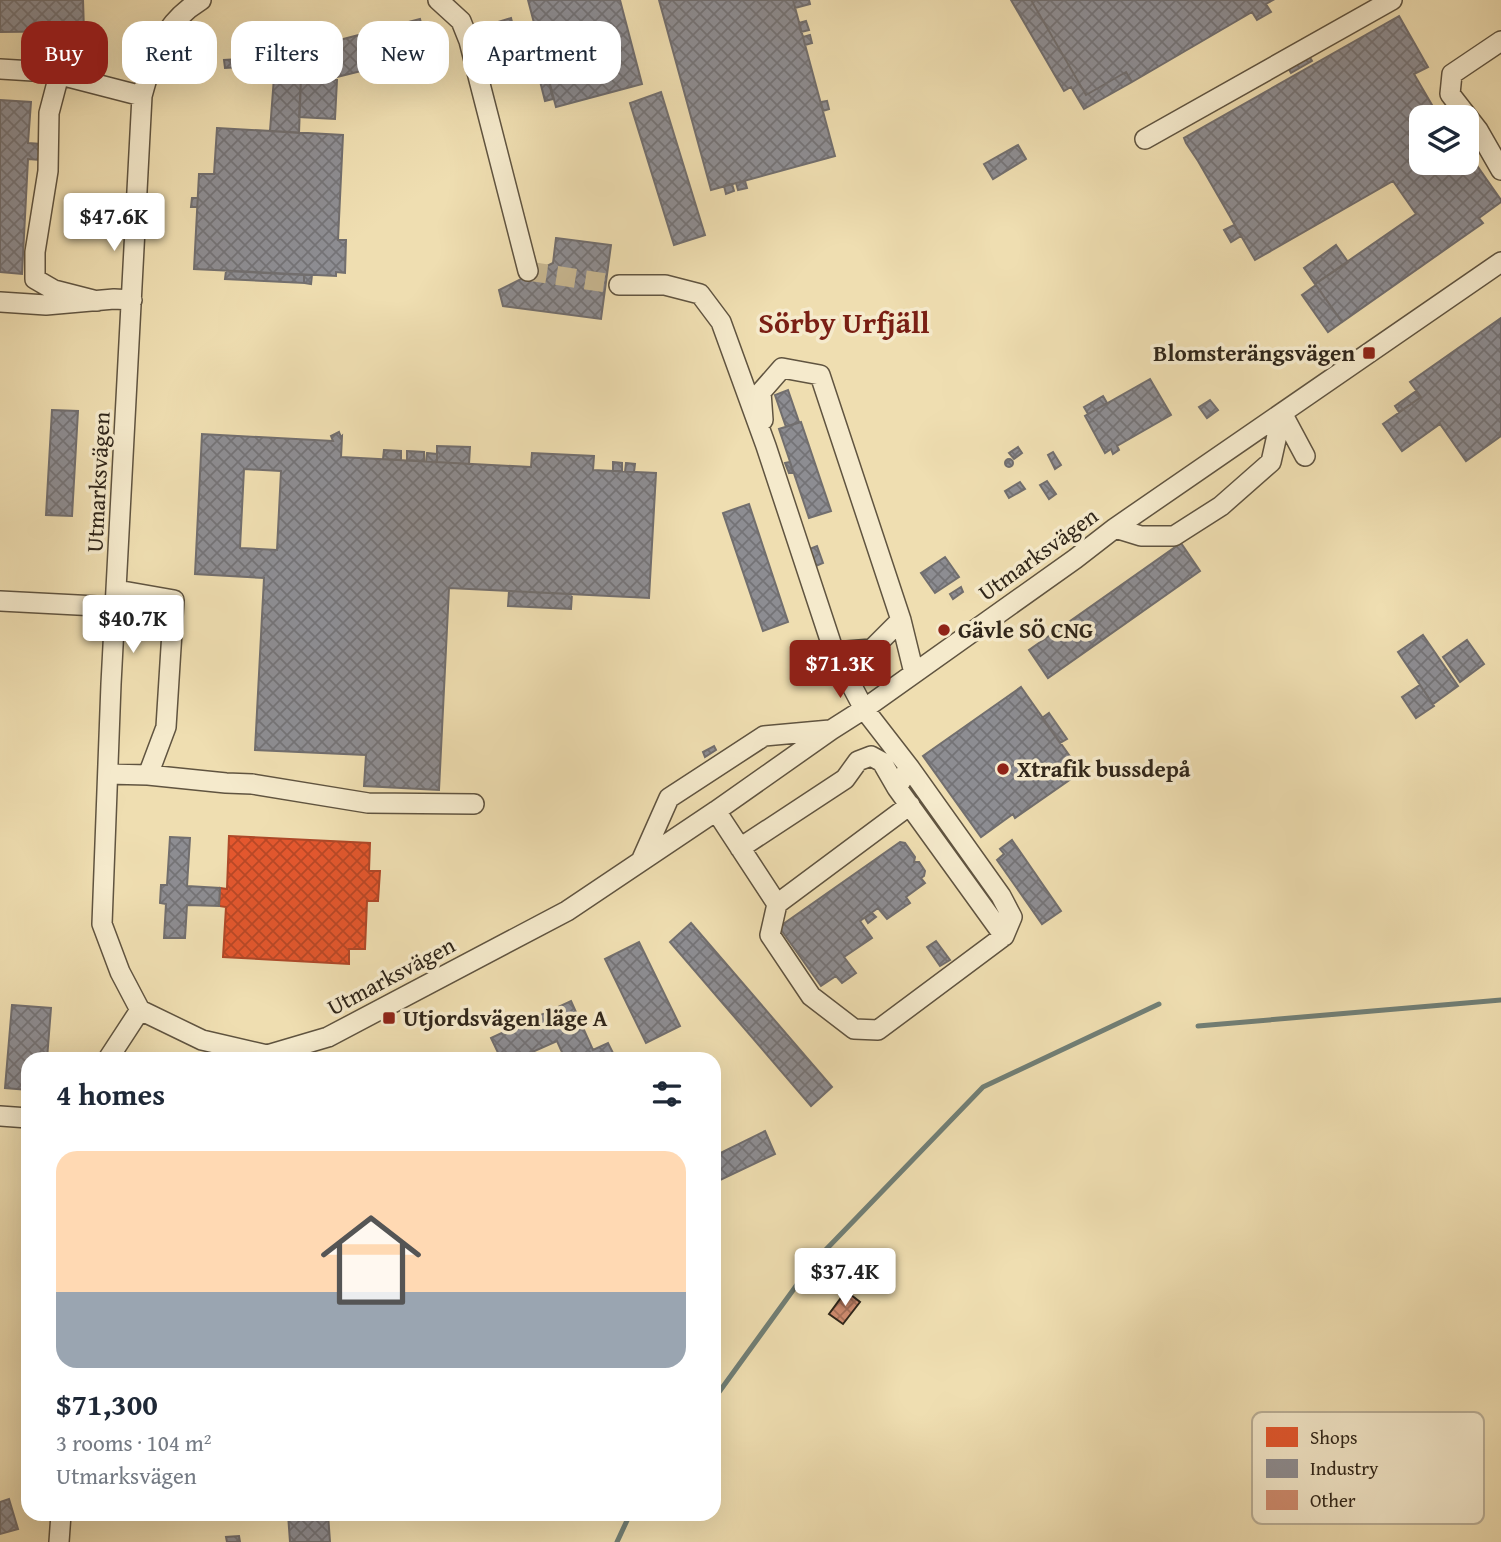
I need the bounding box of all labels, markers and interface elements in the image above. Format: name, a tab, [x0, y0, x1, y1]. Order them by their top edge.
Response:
chip: Buy	[21, 21, 108, 84]
chip: Rent	[122, 21, 217, 84]
chip: Filters	[231, 21, 343, 84]
chip: New	[357, 21, 449, 84]
chip: Apartment	[463, 21, 621, 84]
map controls	[1409, 105, 1479, 175]
button: layers	[1409, 105, 1479, 175]
pin: $47.6K	[57, 194, 171, 253]
text: $47.6K	[80, 199, 148, 232]
district label: Sörby Urfjäll	[758, 300, 930, 344]
place label: Blomsterängsvägen	[1153, 336, 1355, 369]
marker: Blomsterängsvägen	[1361, 345, 1377, 361]
street label: Utmarksvägen	[77, 411, 118, 553]
street label: Utmarksvägen	[971, 499, 1104, 608]
pin: $40.7K	[76, 596, 190, 655]
text: $40.7K	[99, 601, 167, 634]
place label: Gävle SÖ CNG	[958, 613, 1093, 646]
marker: Gävle SÖ CNG	[936, 622, 952, 638]
pin: $71.3K	[783, 640, 897, 700]
text: $71.3K	[806, 646, 874, 679]
place label: Xtrafik bussdepå	[1017, 752, 1191, 785]
marker: Xtrafik bussdepå	[995, 761, 1011, 777]
street label: Utmarksvägen	[321, 928, 461, 1023]
place label: Utjordsvägen läge A	[403, 1001, 608, 1034]
marker: Utjordsvägen läge A	[381, 1010, 397, 1026]
text: 4 homes	[56, 1072, 165, 1116]
icon: filters	[648, 1075, 686, 1113]
icon: home	[308, 1197, 434, 1323]
pin: $37.4K	[788, 1248, 902, 1308]
text: $37.4K	[811, 1254, 879, 1287]
text: $71,300	[56, 1382, 158, 1426]
legend	[1252, 1412, 1484, 1524]
text: Shops	[1310, 1423, 1357, 1451]
text: 3 rooms · 104 m²	[56, 1426, 211, 1459]
text: Industry	[1310, 1454, 1379, 1482]
text: Utmarksvägen	[56, 1459, 197, 1492]
text: Other	[1310, 1486, 1356, 1514]

